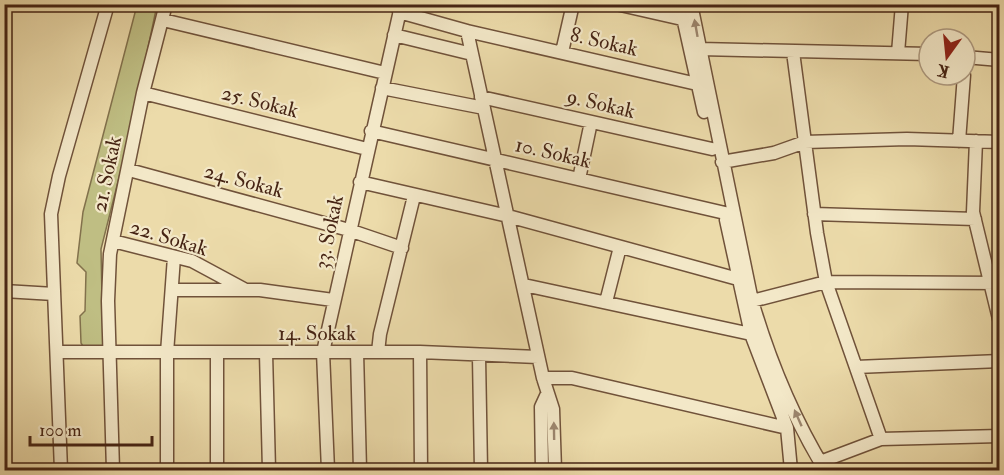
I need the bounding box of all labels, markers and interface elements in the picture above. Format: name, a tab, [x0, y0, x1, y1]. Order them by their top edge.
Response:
one-way arrow	[691, 18, 700, 37]
street label: 8. Sokak	[568, 21, 640, 63]
north arrow	[917, 27, 977, 87]
text: K	[935, 59, 951, 82]
street label: 25. Sokak	[219, 79, 301, 125]
street label: 9. Sokak	[562, 83, 638, 125]
street label: 10. Sokak	[512, 131, 594, 175]
street label: 21. Sokak	[86, 134, 128, 214]
street label: 24. Sokak	[201, 157, 287, 205]
street label: 33. Sokak	[308, 193, 350, 271]
street label: 22. Sokak	[127, 213, 211, 263]
street label: 14. Sokak	[278, 320, 356, 347]
scale bar	[30, 409, 152, 447]
one-way arrow	[794, 410, 803, 427]
text: 100 m	[39, 419, 82, 442]
one-way arrow	[549, 422, 559, 441]

